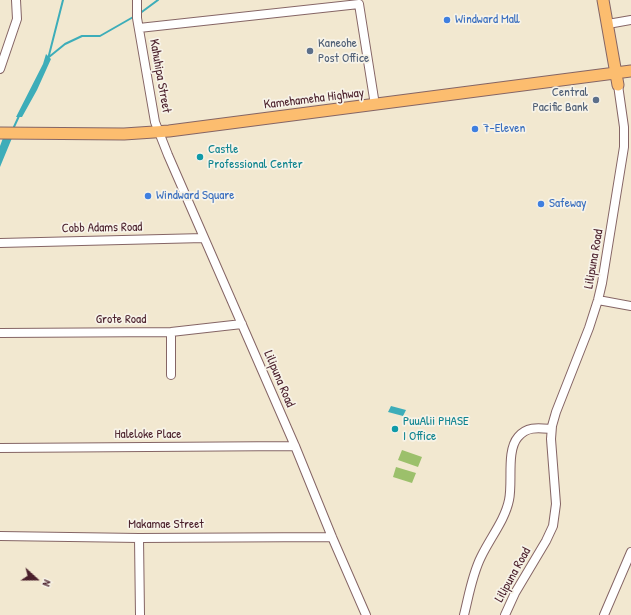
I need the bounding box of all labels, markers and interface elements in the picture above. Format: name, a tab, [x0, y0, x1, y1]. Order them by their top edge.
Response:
place label: Windward Mall	[455, 12, 519, 28]
marker: Windward Mall	[442, 15, 452, 25]
place label: Kaneohe Post Office	[318, 36, 369, 67]
street label: Kahuhipa Street	[146, 38, 174, 114]
marker: Kaneohe Post Office	[305, 46, 315, 56]
street label: Kamehameha Highway	[263, 85, 365, 113]
place label: Central Pacific Bank	[533, 85, 588, 116]
marker: Central Pacific Bank	[591, 95, 601, 105]
place label: 7-Eleven	[483, 121, 525, 137]
marker: 7-Eleven	[470, 124, 480, 134]
place label: Castle Professional Center	[208, 142, 303, 173]
marker: Castle Professional Center	[195, 152, 205, 162]
place label: Windward Square	[156, 188, 235, 204]
marker: Windward Square	[143, 191, 153, 201]
place label: Safeway	[549, 196, 587, 212]
marker: Safeway	[536, 199, 546, 209]
street label: Cobb Adams Road	[62, 219, 142, 237]
street label: Lilipuna Road	[581, 228, 607, 290]
street label: Grote Road	[96, 312, 146, 328]
street label: Lilipuna Road	[260, 348, 298, 410]
place label: PuuAlii PHASE I Office	[403, 414, 469, 445]
marker: PuuAlii PHASE I Office	[390, 424, 400, 434]
street label: Haleloke Place	[114, 427, 182, 443]
street label: Makamae Street	[128, 517, 204, 533]
street label: Lilipuna Road	[492, 545, 534, 605]
north arrow	[16, 559, 56, 599]
text: N	[40, 578, 55, 589]

